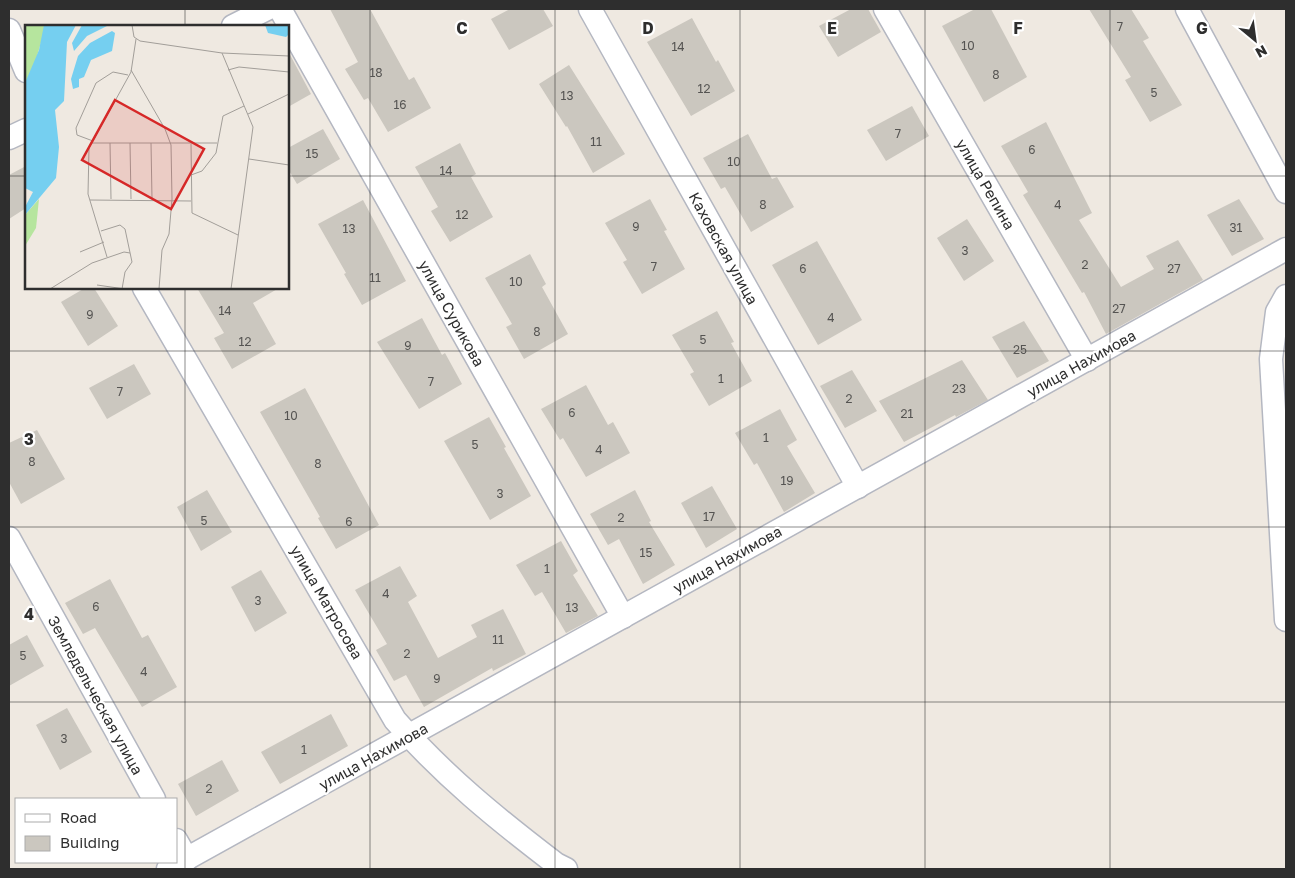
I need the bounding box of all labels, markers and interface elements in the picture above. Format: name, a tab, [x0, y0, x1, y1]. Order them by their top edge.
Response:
north arrow	[1230, 15, 1280, 65]
text: C	[456, 18, 468, 38]
text: D	[642, 18, 654, 38]
text: E	[827, 18, 837, 38]
text: F	[1013, 18, 1023, 38]
text: G	[1196, 18, 1208, 38]
house number: 7	[1117, 19, 1123, 34]
inset map	[25, 25, 289, 289]
house number: 10	[961, 38, 975, 53]
house number: 14	[671, 39, 685, 54]
text: N	[1253, 42, 1270, 62]
house number: 18	[369, 65, 383, 80]
house number: 8	[992, 67, 1000, 82]
house number: 12	[698, 81, 710, 96]
house number: 5	[1151, 85, 1158, 100]
house number: 13	[561, 88, 573, 103]
house number: 16	[393, 97, 407, 112]
house number: 7	[895, 126, 901, 141]
house number: 11	[590, 134, 602, 149]
street label: улица Репина	[953, 135, 1019, 233]
house number: 6	[1028, 142, 1036, 157]
house number: 15	[306, 146, 318, 161]
house number: 10	[727, 154, 741, 169]
house number: 14	[439, 163, 453, 178]
street label: Каховская улица	[686, 189, 762, 307]
house number: 8	[759, 197, 767, 212]
house number: 4	[1054, 197, 1062, 212]
house number: 12	[456, 207, 468, 222]
house number: 9	[632, 219, 640, 234]
house number: 31	[1230, 220, 1243, 235]
house number: 13	[343, 221, 355, 236]
house number: 3	[961, 243, 969, 258]
street label: улица Сурикова	[415, 257, 489, 369]
house number: 2	[1082, 257, 1089, 272]
house number: 7	[651, 259, 657, 274]
house number: 6	[799, 261, 807, 276]
house number: 27	[1167, 261, 1181, 276]
house number: 11	[369, 270, 381, 285]
house number: 10	[509, 274, 523, 289]
house number: 27	[1112, 301, 1126, 316]
house number: 14	[218, 303, 232, 318]
house number: 9	[86, 307, 94, 322]
house number: 4	[827, 310, 835, 325]
house number: 8	[533, 324, 541, 339]
street label: улица Нахимова	[1023, 326, 1139, 400]
house number: 5	[700, 332, 707, 347]
house number: 12	[239, 334, 251, 349]
house number: 9	[404, 338, 412, 353]
house number: 25	[1013, 342, 1027, 357]
house number: 1	[718, 371, 724, 386]
house number: 7	[428, 374, 434, 389]
house number: 23	[952, 381, 966, 396]
house number: 7	[117, 384, 123, 399]
house number: 2	[846, 391, 853, 406]
house number: 6	[568, 405, 576, 420]
house number: 21	[901, 406, 914, 421]
house number: 10	[284, 408, 298, 423]
text: 3	[24, 429, 34, 449]
house number: 1	[763, 430, 769, 445]
house number: 5	[472, 437, 479, 452]
house number: 4	[595, 442, 603, 457]
house number: 8	[28, 454, 36, 469]
house number: 8	[314, 456, 322, 471]
house number: 19	[780, 473, 794, 488]
house number: 3	[496, 486, 504, 501]
house number: 17	[703, 509, 715, 524]
house number: 2	[618, 510, 625, 525]
house number: 5	[201, 513, 208, 528]
house number: 6	[345, 514, 353, 529]
street label: улица Нахимова	[669, 522, 785, 596]
street label: улица Матросова	[287, 542, 367, 662]
house number: 15	[640, 545, 652, 560]
house number: 1	[544, 561, 550, 576]
house number: 4	[382, 586, 390, 601]
house number: 3	[254, 593, 262, 608]
house number: 6	[92, 599, 100, 614]
house number: 13	[566, 600, 578, 615]
text: 4	[24, 604, 34, 624]
street label: Земледельческая улица	[45, 612, 147, 778]
house number: 11	[492, 632, 504, 647]
house number: 2	[404, 646, 411, 661]
house number: 5	[20, 648, 27, 663]
house number: 4	[140, 664, 148, 679]
house number: 9	[433, 671, 441, 686]
street label: улица Нахимова	[315, 719, 431, 793]
house number: 3	[60, 731, 68, 746]
house number: 1	[301, 742, 307, 757]
house number: 2	[206, 781, 213, 796]
legend	[15, 798, 178, 863]
text: Road	[60, 808, 97, 826]
text: Building	[60, 833, 120, 851]

